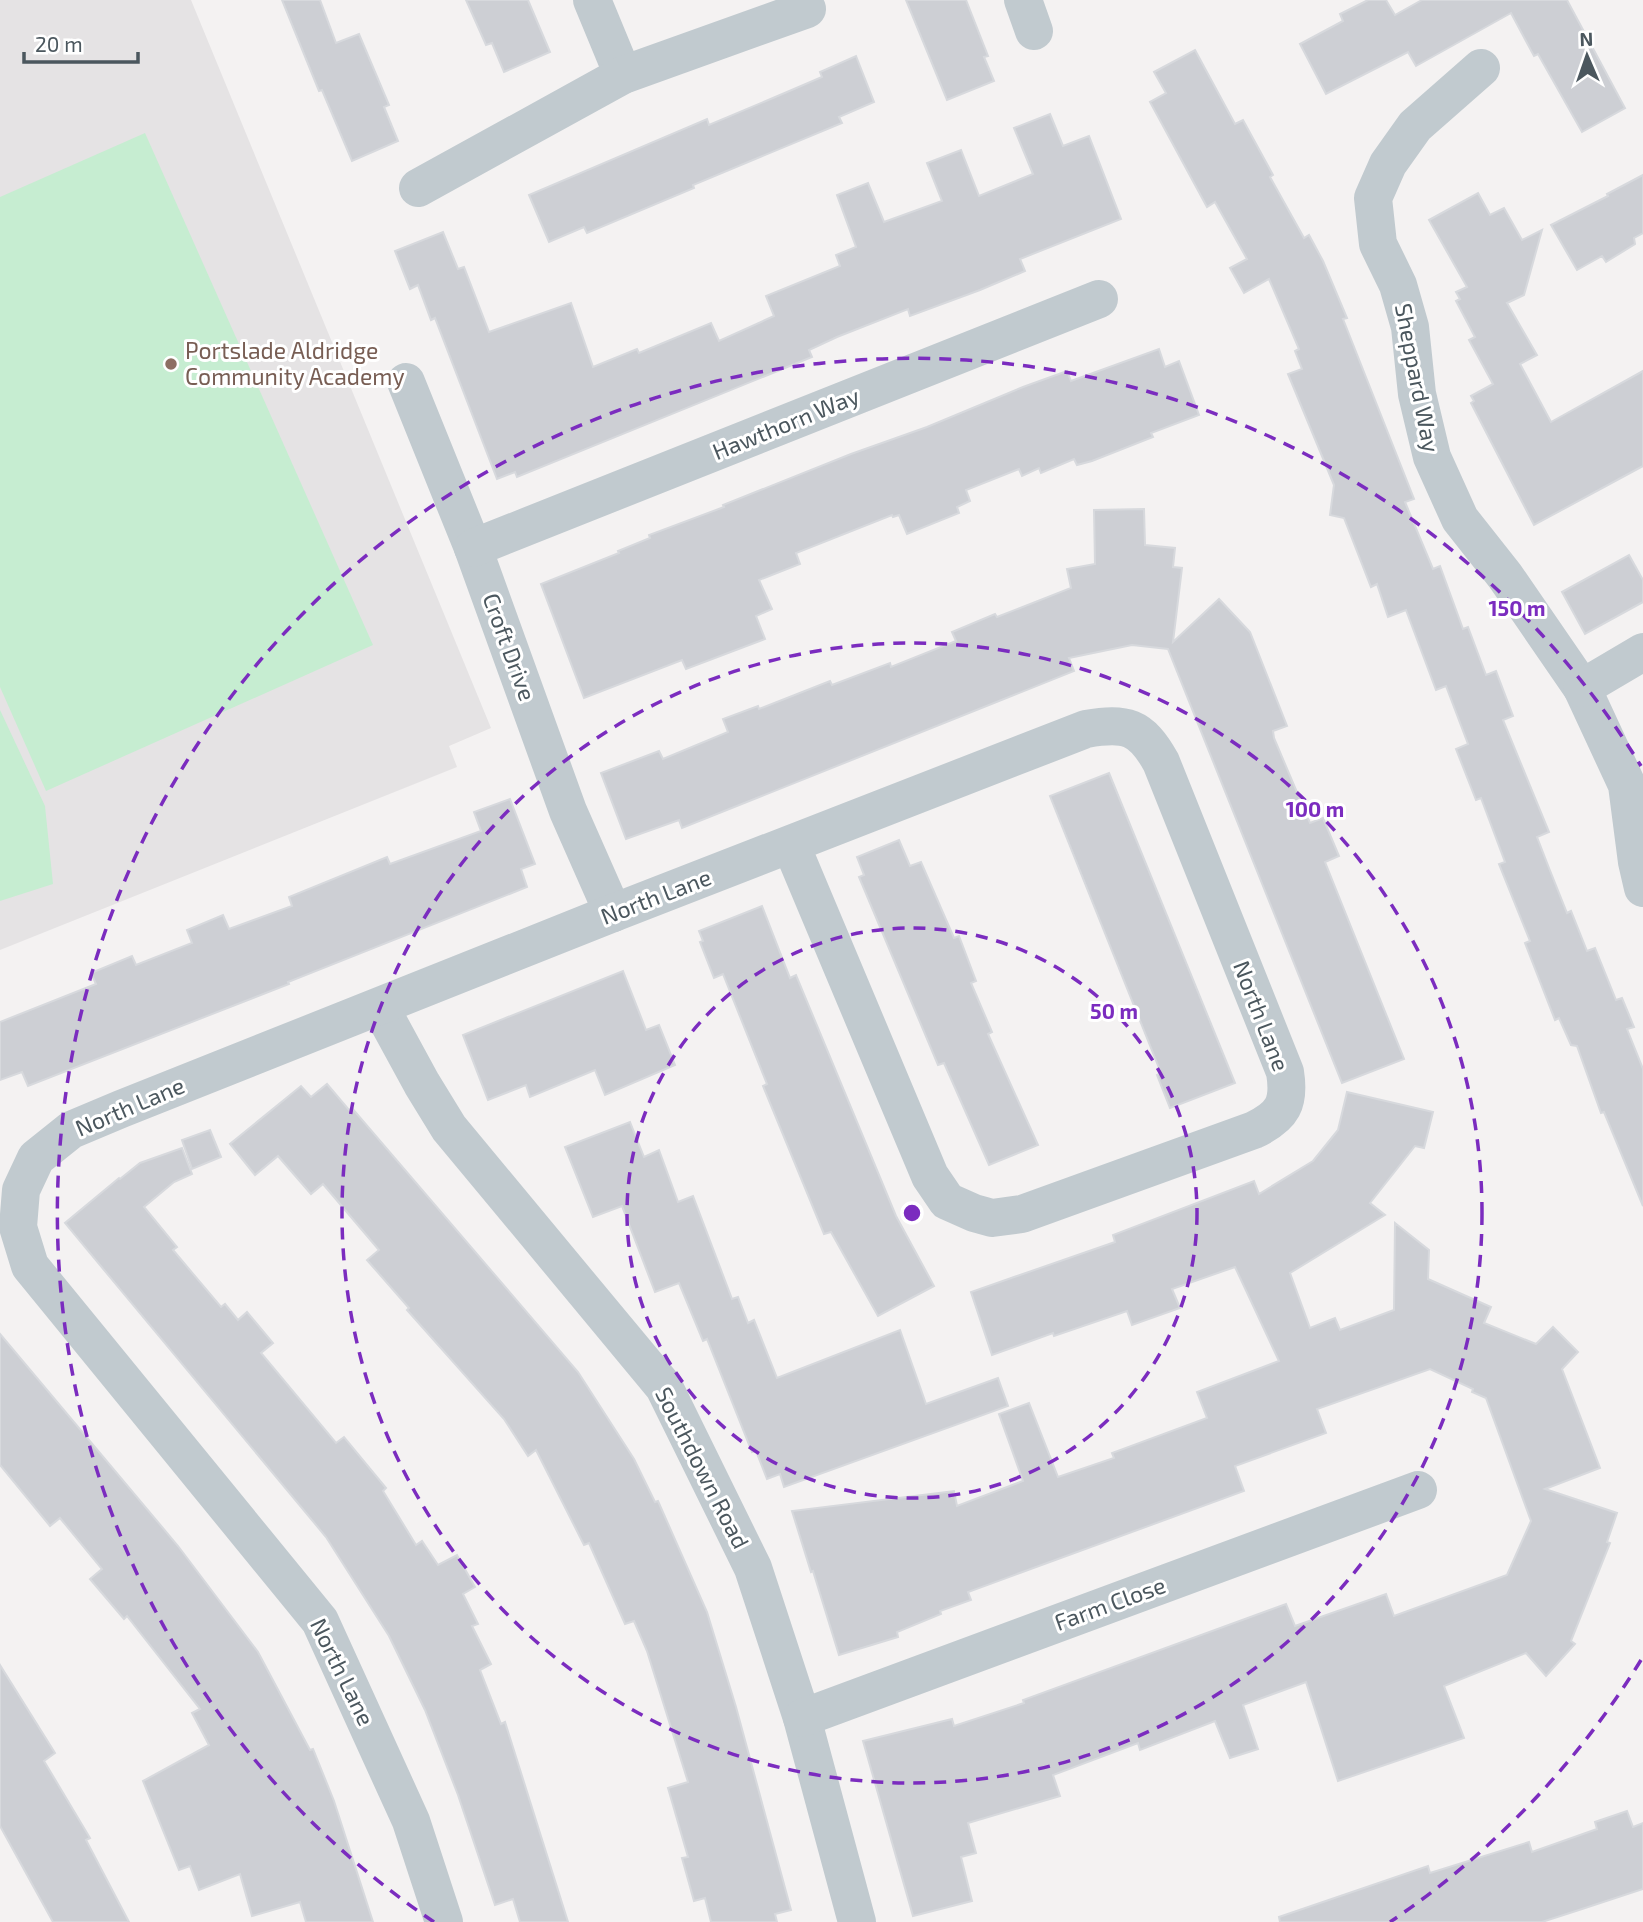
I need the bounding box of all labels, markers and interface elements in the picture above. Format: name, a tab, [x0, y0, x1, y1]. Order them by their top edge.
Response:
scale bar	[24, 21, 138, 65]
north arrow	[1552, 21, 1622, 91]
text: N	[1579, 27, 1594, 50]
text: 20 m	[35, 31, 83, 56]
street label: Sheppard Way	[1390, 301, 1446, 455]
place label: Portslade Aldridge Community Academy	[185, 336, 405, 390]
marker: Portslade Aldridge Community Academy	[163, 356, 179, 372]
street label: Hawthorn Way	[708, 381, 863, 465]
street label: Croft Drive	[478, 589, 542, 704]
text: 150 m	[1489, 595, 1545, 620]
text: 100 m	[1286, 796, 1344, 821]
street label: North Lane	[597, 862, 715, 930]
street label: North Lane	[1228, 957, 1296, 1075]
text: 50 m	[1090, 998, 1138, 1023]
street label: North Lane	[71, 1071, 188, 1142]
centre of rings	[900, 1201, 924, 1225]
street label: Southdown Road	[650, 1382, 756, 1553]
street label: Farm Close	[1050, 1570, 1169, 1636]
street label: North Lane	[305, 1613, 381, 1730]

